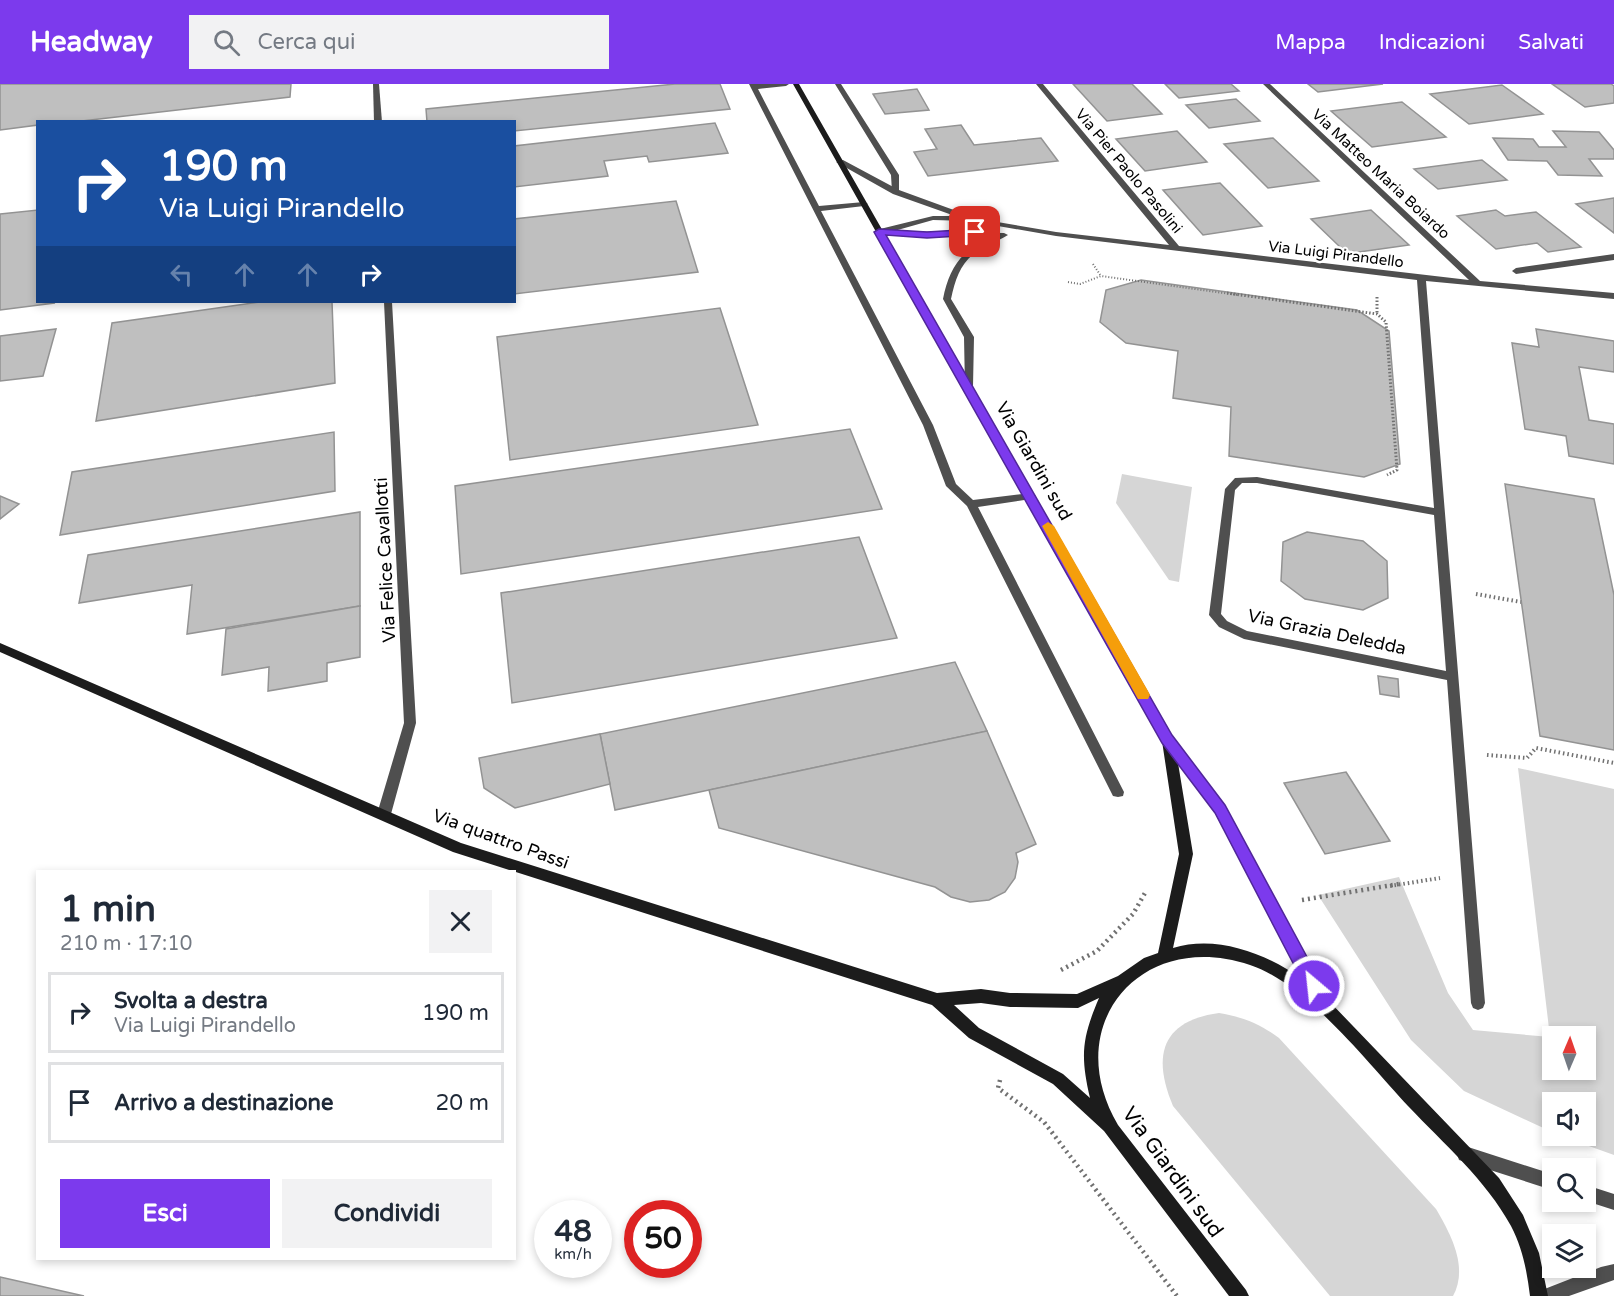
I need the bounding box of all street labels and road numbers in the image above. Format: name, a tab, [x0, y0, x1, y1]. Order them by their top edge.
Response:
street label: Via Pier Paolo Pasolini	[1072, 105, 1186, 237]
street label: Via Matteo Maria Boiardo	[1308, 105, 1454, 243]
street label: Via Luigi Pirandello	[1267, 237, 1405, 271]
street label: Via Giardini sud	[991, 398, 1077, 524]
street label: Via Felice Cavallotti	[370, 477, 400, 643]
street label: Via Grazia Deledda	[1246, 604, 1408, 660]
street label: Via quattro Passi	[430, 804, 572, 874]
street label: Via Giardini sud	[1117, 1102, 1228, 1243]

